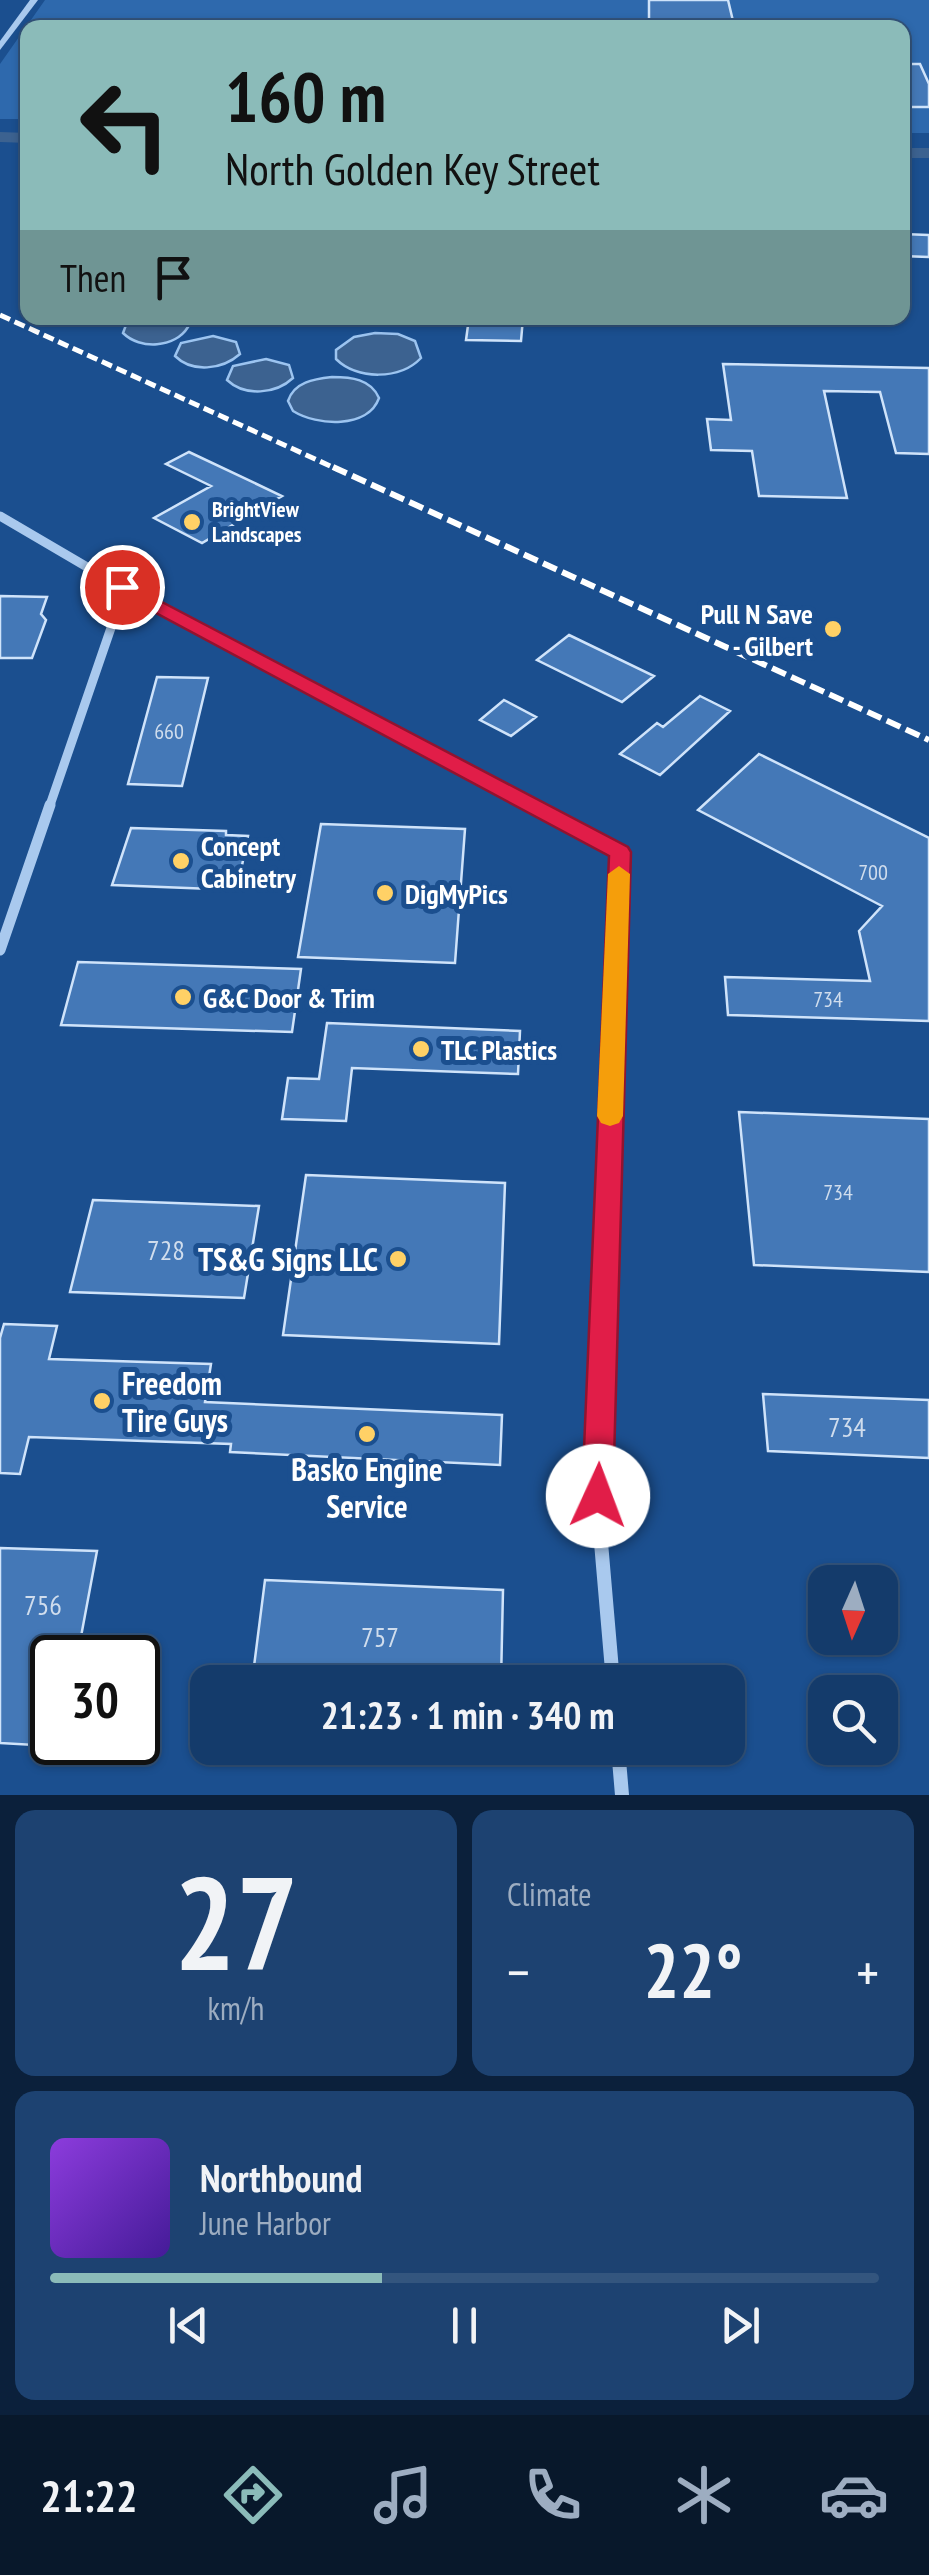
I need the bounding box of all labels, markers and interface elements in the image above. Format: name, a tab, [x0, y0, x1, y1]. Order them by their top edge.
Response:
text: 160 m	[225, 51, 386, 141]
icon: left	[60, 60, 190, 190]
text: North Golden Key Street	[225, 139, 600, 197]
icon: arrive	[146, 250, 201, 305]
text: Then	[60, 253, 126, 302]
place label: BrightView Landscapes	[212, 495, 302, 548]
marker: BrightView Landscapes	[181, 511, 203, 533]
pin	[80, 545, 165, 630]
icon: arrive	[95, 560, 150, 615]
place label: Pull N Save - Gilbert	[701, 595, 813, 664]
marker: Pull N Save - Gilbert	[822, 618, 844, 640]
house number: 660	[154, 717, 184, 745]
place label: Concept Cabinetry	[201, 827, 297, 896]
marker: Concept Cabinetry	[170, 850, 192, 872]
house number: 700	[858, 858, 888, 886]
place label: DigMyPics	[405, 875, 508, 912]
marker: DigMyPics	[374, 882, 396, 904]
place label: G&C Door & Trim	[203, 979, 375, 1016]
house number: 734	[813, 985, 843, 1013]
marker: G&C Door & Trim	[172, 986, 194, 1008]
place label: TLC Plastics	[441, 1031, 557, 1068]
marker: TLC Plastics	[410, 1038, 432, 1060]
house number: 734	[823, 1178, 853, 1206]
house number: 728	[147, 1231, 185, 1268]
place label: TS&G Signs LLC	[198, 1238, 378, 1280]
marker: TS&G Signs LLC	[387, 1248, 409, 1270]
place label: Freedom Tire Guys	[122, 1362, 228, 1441]
marker: Freedom Tire Guys	[91, 1390, 113, 1412]
house number: 734	[828, 1408, 866, 1445]
marker: Basko Engine Service	[356, 1423, 378, 1445]
position arrow	[546, 1444, 650, 1548]
place label: Basko Engine Service	[291, 1448, 443, 1527]
north arrow	[808, 1565, 898, 1655]
map controls	[808, 1565, 898, 1765]
house number: 756	[24, 1586, 62, 1623]
house number: 757	[361, 1618, 399, 1655]
speed limit sign: 30	[30, 1635, 160, 1765]
button: search	[808, 1675, 898, 1765]
text: 21:23 · 1 min · 340 m	[321, 1690, 614, 1739]
text: 27	[174, 1838, 298, 2006]
text: Climate	[507, 1873, 591, 1915]
text: 22°	[643, 1922, 743, 2019]
text: −	[507, 1936, 530, 2007]
text: +	[856, 1936, 879, 2007]
text: km/h	[208, 1987, 264, 2029]
text: Northbound	[200, 2153, 362, 2202]
text: June Harbor	[200, 2202, 331, 2244]
icon: previous	[161, 2298, 216, 2353]
icon: pause	[437, 2298, 492, 2353]
icon: next	[713, 2298, 768, 2353]
icon: directions	[218, 2460, 288, 2530]
icon: music	[368, 2460, 438, 2530]
icon: phone	[518, 2460, 588, 2530]
icon: climate	[669, 2460, 739, 2530]
icon: car	[819, 2460, 889, 2530]
text: 21:22	[40, 2466, 137, 2524]

